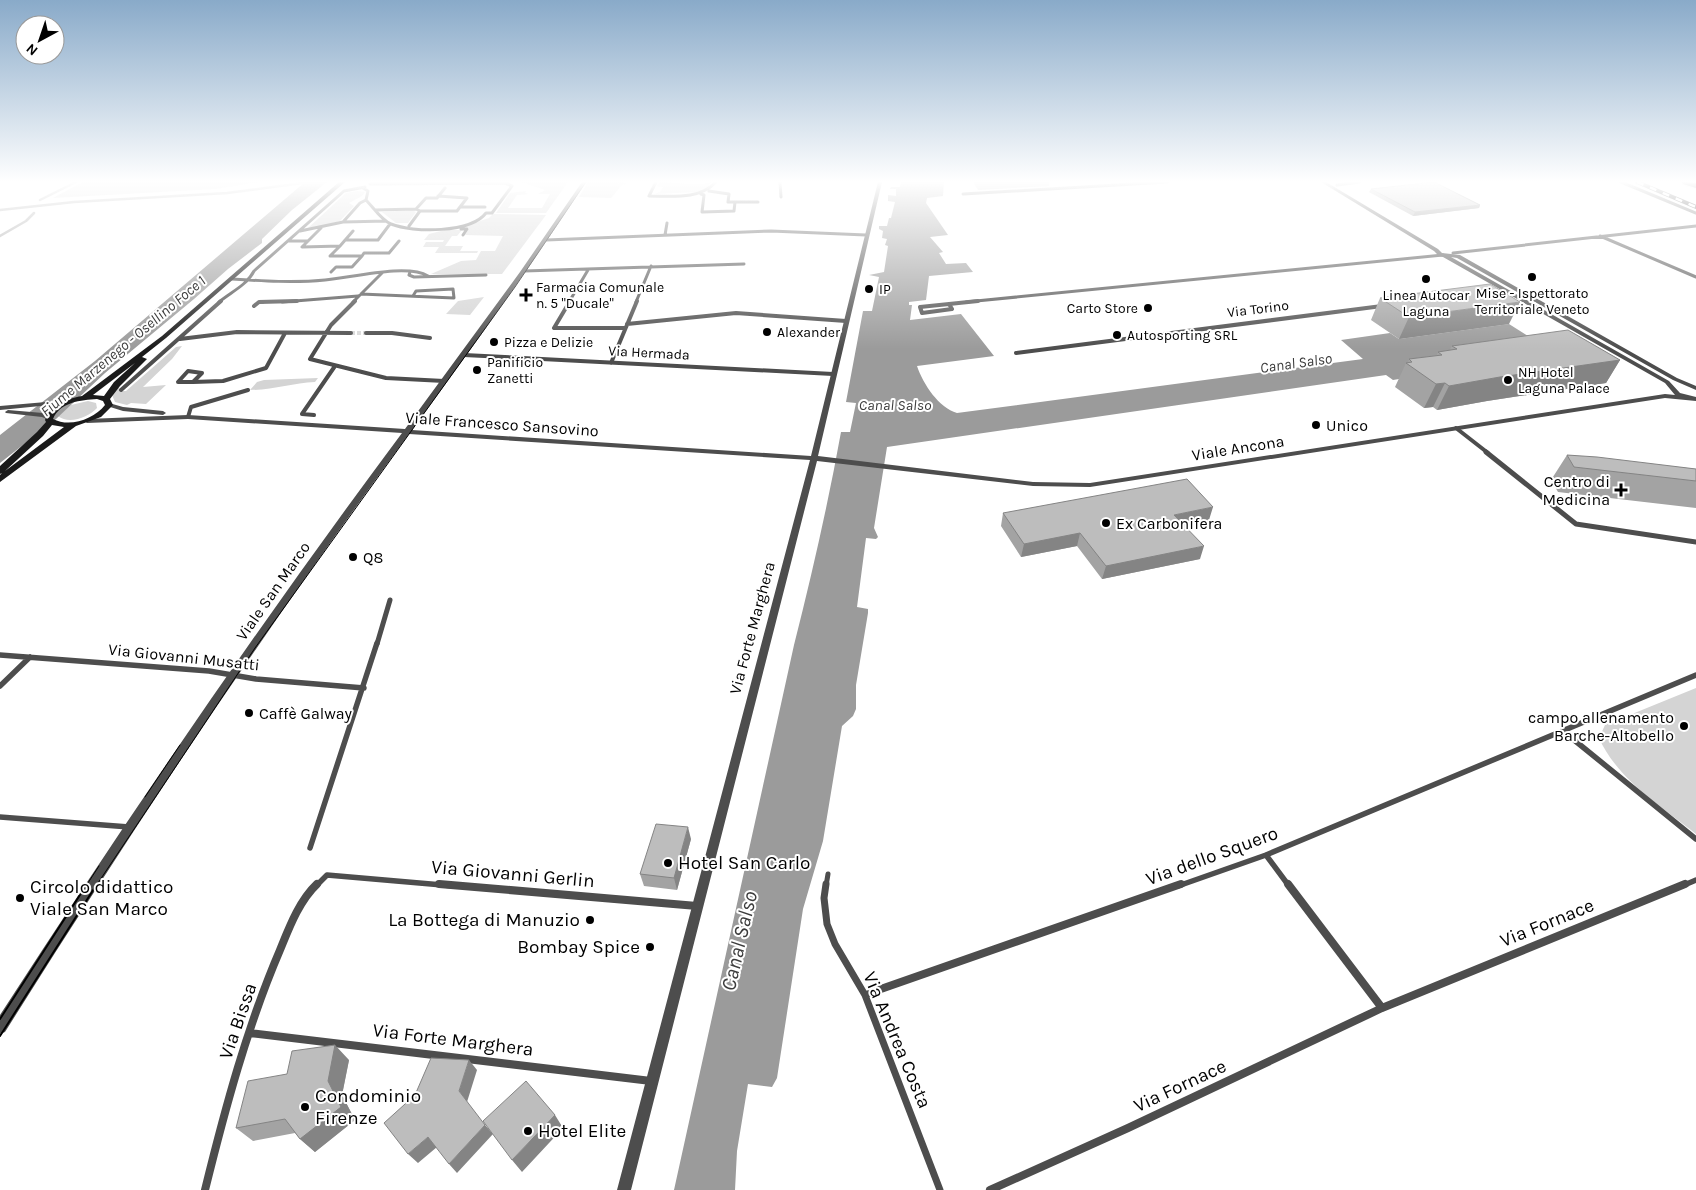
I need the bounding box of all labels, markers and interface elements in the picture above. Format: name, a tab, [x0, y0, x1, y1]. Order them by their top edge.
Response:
north arrow	[15, 15, 65, 65]
text: N	[23, 40, 41, 59]
marker: Mise - Ispettorato Territoriale Veneto	[1526, 271, 1538, 283]
water label: Fiume Marzenego - Osellino Foce 1	[37, 272, 209, 420]
marker: Linea Autocar Laguna	[1420, 273, 1432, 285]
place label: Farmacia Comunale n. 5 "Ducale"	[536, 279, 664, 312]
place label: IP	[879, 281, 891, 298]
marker: IP	[863, 283, 875, 295]
place label: Mise - Ispettorato Territoriale Veneto	[1475, 285, 1589, 318]
place label: Linea Autocar Laguna	[1383, 287, 1470, 320]
marker: Farmacia Comunale n. 5 "Ducale"	[520, 289, 532, 301]
street label: Via Torino	[1226, 297, 1290, 321]
place label: Carto Store	[1067, 300, 1138, 317]
marker: Carto Store	[1142, 302, 1154, 314]
place label: Alexander	[777, 324, 841, 341]
marker: Alexander	[761, 326, 773, 338]
place label: Autosporting SRL	[1127, 327, 1238, 344]
marker: Autosporting SRL	[1111, 329, 1123, 341]
place label: Pizza e Delizie	[504, 334, 593, 351]
marker: Pizza e Delizie	[488, 336, 500, 348]
street label: Via Hermada	[608, 342, 690, 364]
water label: Canal Salso	[1259, 349, 1334, 377]
place label: Panificio Zanetti	[487, 354, 543, 387]
marker: Panificio Zanetti	[471, 364, 483, 376]
place label: NH Hotel Laguna Palace	[1518, 364, 1610, 397]
marker: NH Hotel Laguna Palace	[1502, 374, 1514, 386]
water label: Canal Salso	[859, 396, 932, 414]
street label: Viale Francesco Sansovino	[405, 408, 599, 440]
place label: Unico	[1326, 416, 1368, 435]
marker: Unico	[1310, 419, 1322, 431]
street label: Viale Ancona	[1190, 431, 1286, 465]
place label: Centro di Medicina	[1542, 472, 1610, 509]
marker: Centro di Medicina	[1614, 483, 1628, 497]
place label: Ex Carbonifera	[1116, 514, 1222, 533]
marker: Ex Carbonifera	[1100, 517, 1112, 529]
street label: Viale San Marco	[232, 538, 314, 644]
place label: Q8	[363, 548, 383, 567]
marker: Q8	[347, 551, 359, 563]
street label: Via Forte Marghera	[725, 560, 779, 696]
street label: Via Giovanni Musatti	[107, 640, 261, 674]
place label: Caffè Galway	[259, 704, 353, 723]
marker: Caffè Galway	[243, 707, 255, 719]
place label: campo allenamento Barche-Altobello	[1528, 708, 1674, 745]
marker: campo allenamento Barche-Altobello	[1678, 720, 1690, 732]
street label: Via dello Squero	[1143, 822, 1281, 890]
place label: Hotel San Carlo	[678, 852, 810, 874]
street label: Via Giovanni Gerlin	[430, 856, 596, 892]
marker: Hotel San Carlo	[662, 857, 674, 869]
place label: Circolo didattico Viale San Marco	[30, 876, 173, 920]
water label: Canal Salso	[716, 888, 762, 993]
marker: Circolo didattico Viale San Marco	[14, 892, 26, 904]
street label: Via Fornace	[1497, 894, 1597, 952]
place label: La Bottega di Manuzio	[388, 909, 580, 931]
marker: La Bottega di Manuzio	[584, 914, 596, 926]
place label: Bombay Spice	[517, 936, 640, 958]
marker: Bombay Spice	[644, 941, 656, 953]
street label: Via Andrea Costa	[858, 968, 936, 1112]
street label: Via Bissa	[215, 980, 261, 1062]
street label: Via Forte Marghera	[371, 1019, 535, 1061]
street label: Via Fornace	[1130, 1055, 1230, 1117]
place label: Condominio Firenze	[315, 1085, 421, 1129]
marker: Condominio Firenze	[299, 1101, 311, 1113]
place label: Hotel Elite	[538, 1120, 626, 1142]
marker: Hotel Elite	[522, 1125, 534, 1137]

